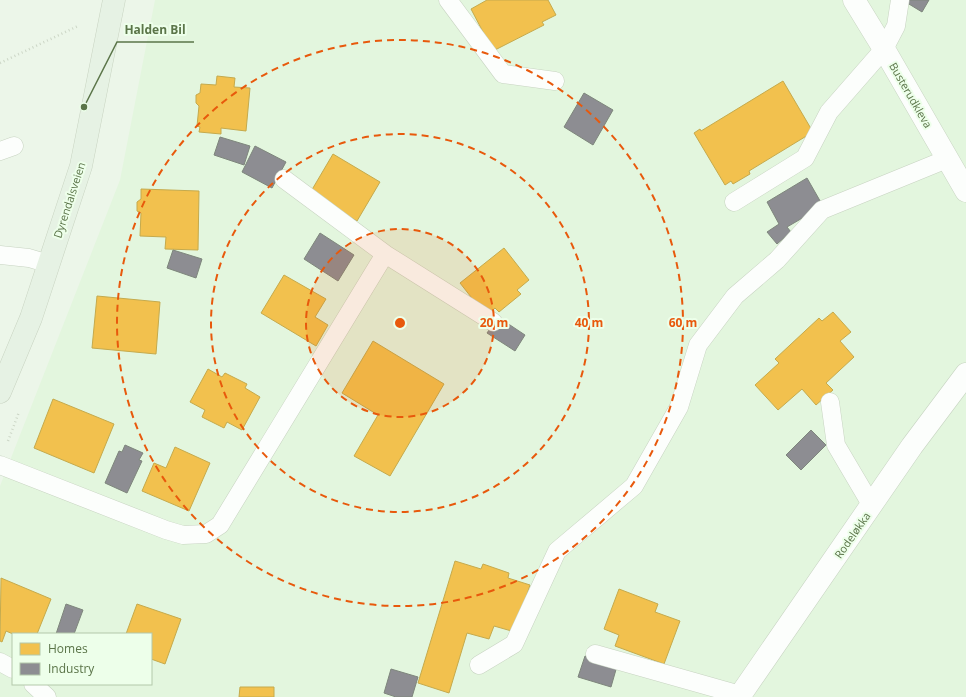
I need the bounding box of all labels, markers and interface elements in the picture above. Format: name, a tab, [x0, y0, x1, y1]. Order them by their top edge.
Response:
callout: Halden Bil	[117, 18, 194, 42]
text: Halden Bil	[124, 21, 186, 38]
street label: Busterudkleva	[886, 59, 936, 131]
street label: Dyrendalsveien	[50, 160, 88, 240]
text: 20 m	[480, 314, 508, 331]
text: 40 m	[575, 314, 603, 331]
text: 60 m	[669, 314, 697, 331]
centre of rings	[393, 316, 407, 330]
street label: Rodeløkka	[831, 509, 873, 561]
legend	[12, 633, 152, 685]
text: Homes	[48, 640, 88, 657]
text: Industry	[48, 660, 95, 677]

